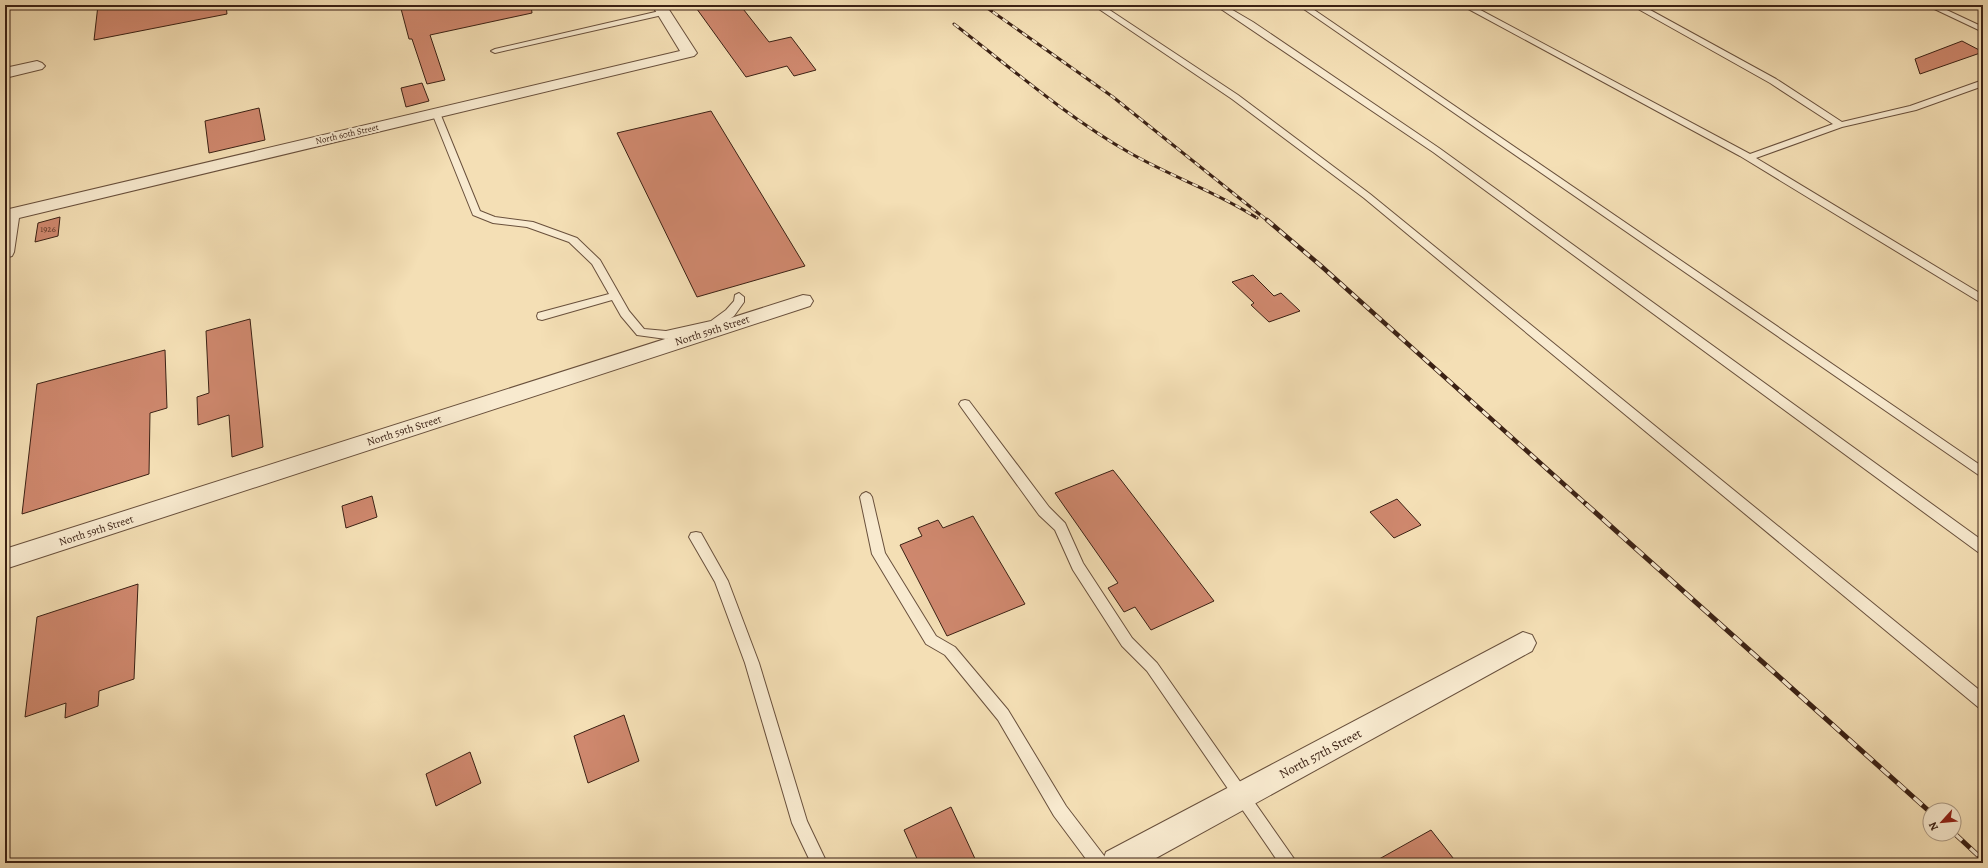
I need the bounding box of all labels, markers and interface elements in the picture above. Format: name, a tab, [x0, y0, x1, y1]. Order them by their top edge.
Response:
street label: North 60th Street	[314, 121, 380, 147]
house number: 1926	[40, 223, 56, 235]
street label: North 59th Street	[673, 311, 752, 350]
street label: North 59th Street	[365, 411, 444, 450]
street label: North 59th Street	[57, 511, 136, 550]
street label: North 57th Street	[1276, 724, 1365, 782]
north arrow	[1922, 802, 1962, 842]
text: N	[1925, 819, 1942, 833]

